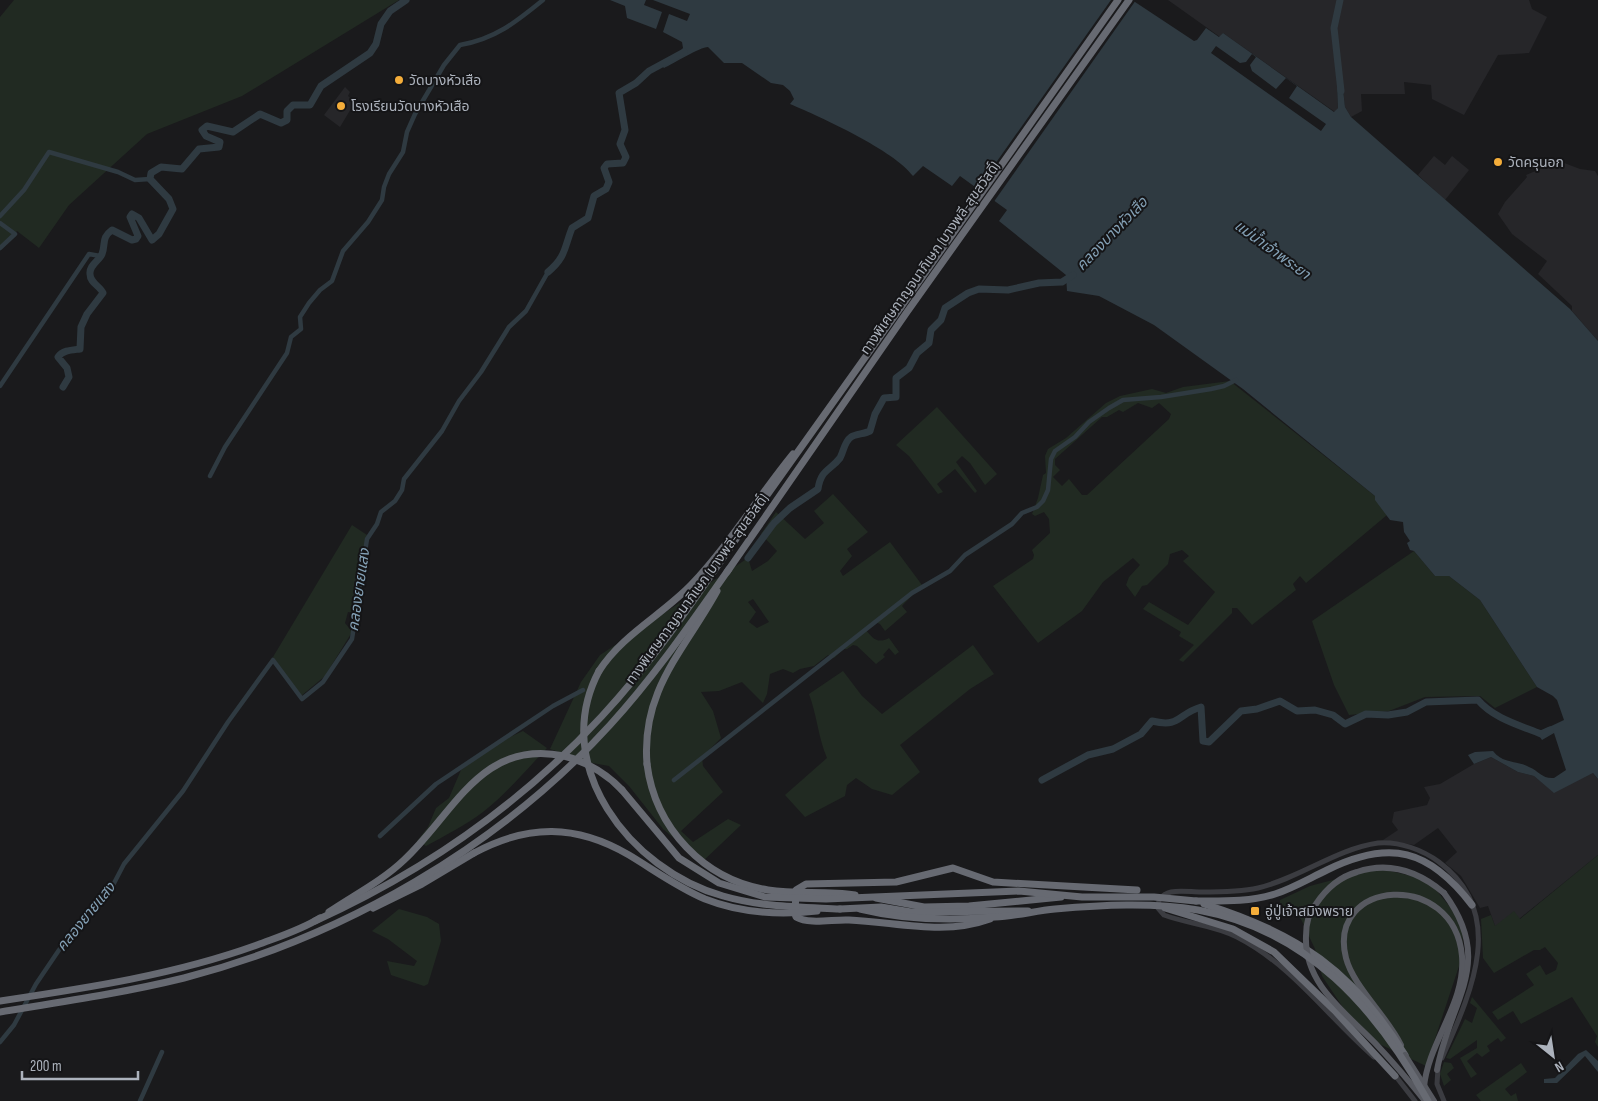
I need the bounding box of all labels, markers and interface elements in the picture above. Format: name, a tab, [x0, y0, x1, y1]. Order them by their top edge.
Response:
place label: วัดบางหัวเสือ	[409, 72, 481, 89]
marker: วัดบางหัวเสือ	[393, 74, 405, 86]
place label: โรงเรียนวัดบางหัวเสือ	[351, 98, 470, 115]
marker: โรงเรียนวัดบางหัวเสือ	[335, 100, 347, 112]
place label: วัดครุนอก	[1508, 154, 1564, 171]
marker: วัดครุนอก	[1492, 156, 1504, 168]
street label: ทางพิเศษกาญจนาภิเษก (บางพลี-สุขสวัสดิ์)	[856, 158, 1003, 358]
water label: คลองบางหัวเสือ	[1072, 192, 1153, 275]
water label: แม่น้ำเจ้าพระยา	[1230, 215, 1315, 284]
street label: ทางพิเศษกาญจนาภิเษก (บางพลี-สุขสวัสดิ์)	[622, 490, 772, 688]
water label: คลองยายแสง	[344, 546, 374, 633]
water label: คลองยายแสง	[52, 878, 120, 955]
place label: อู่ปู่เจ้าสมิงพราย	[1265, 903, 1353, 920]
marker: อู่ปู่เจ้าสมิงพราย	[1249, 905, 1261, 917]
north arrow	[1528, 1031, 1578, 1081]
scale bar	[22, 1048, 139, 1080]
text: 200 m	[30, 1057, 62, 1076]
text: N	[1552, 1058, 1567, 1076]

